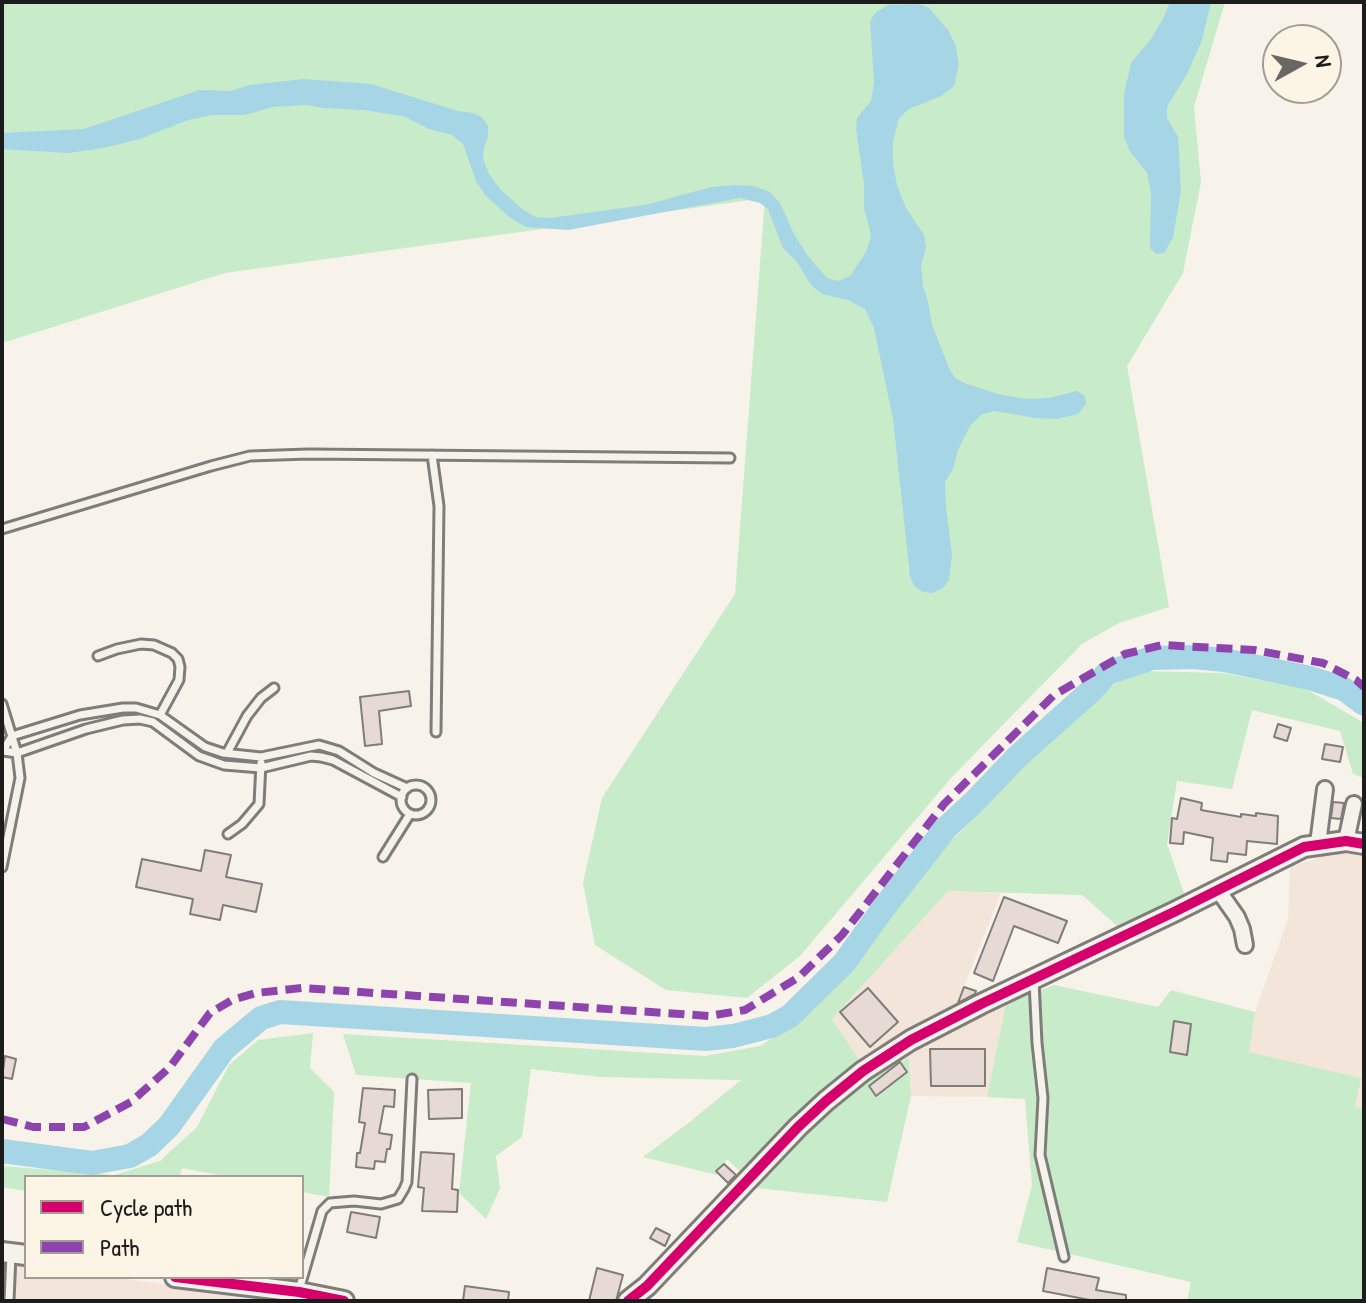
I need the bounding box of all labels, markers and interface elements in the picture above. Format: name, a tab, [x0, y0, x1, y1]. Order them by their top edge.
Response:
north arrow	[1262, 24, 1342, 104]
text: N	[1308, 53, 1339, 69]
legend	[24, 1175, 304, 1279]
text: Cycle path	[100, 1191, 192, 1223]
text: Path	[100, 1231, 139, 1263]

